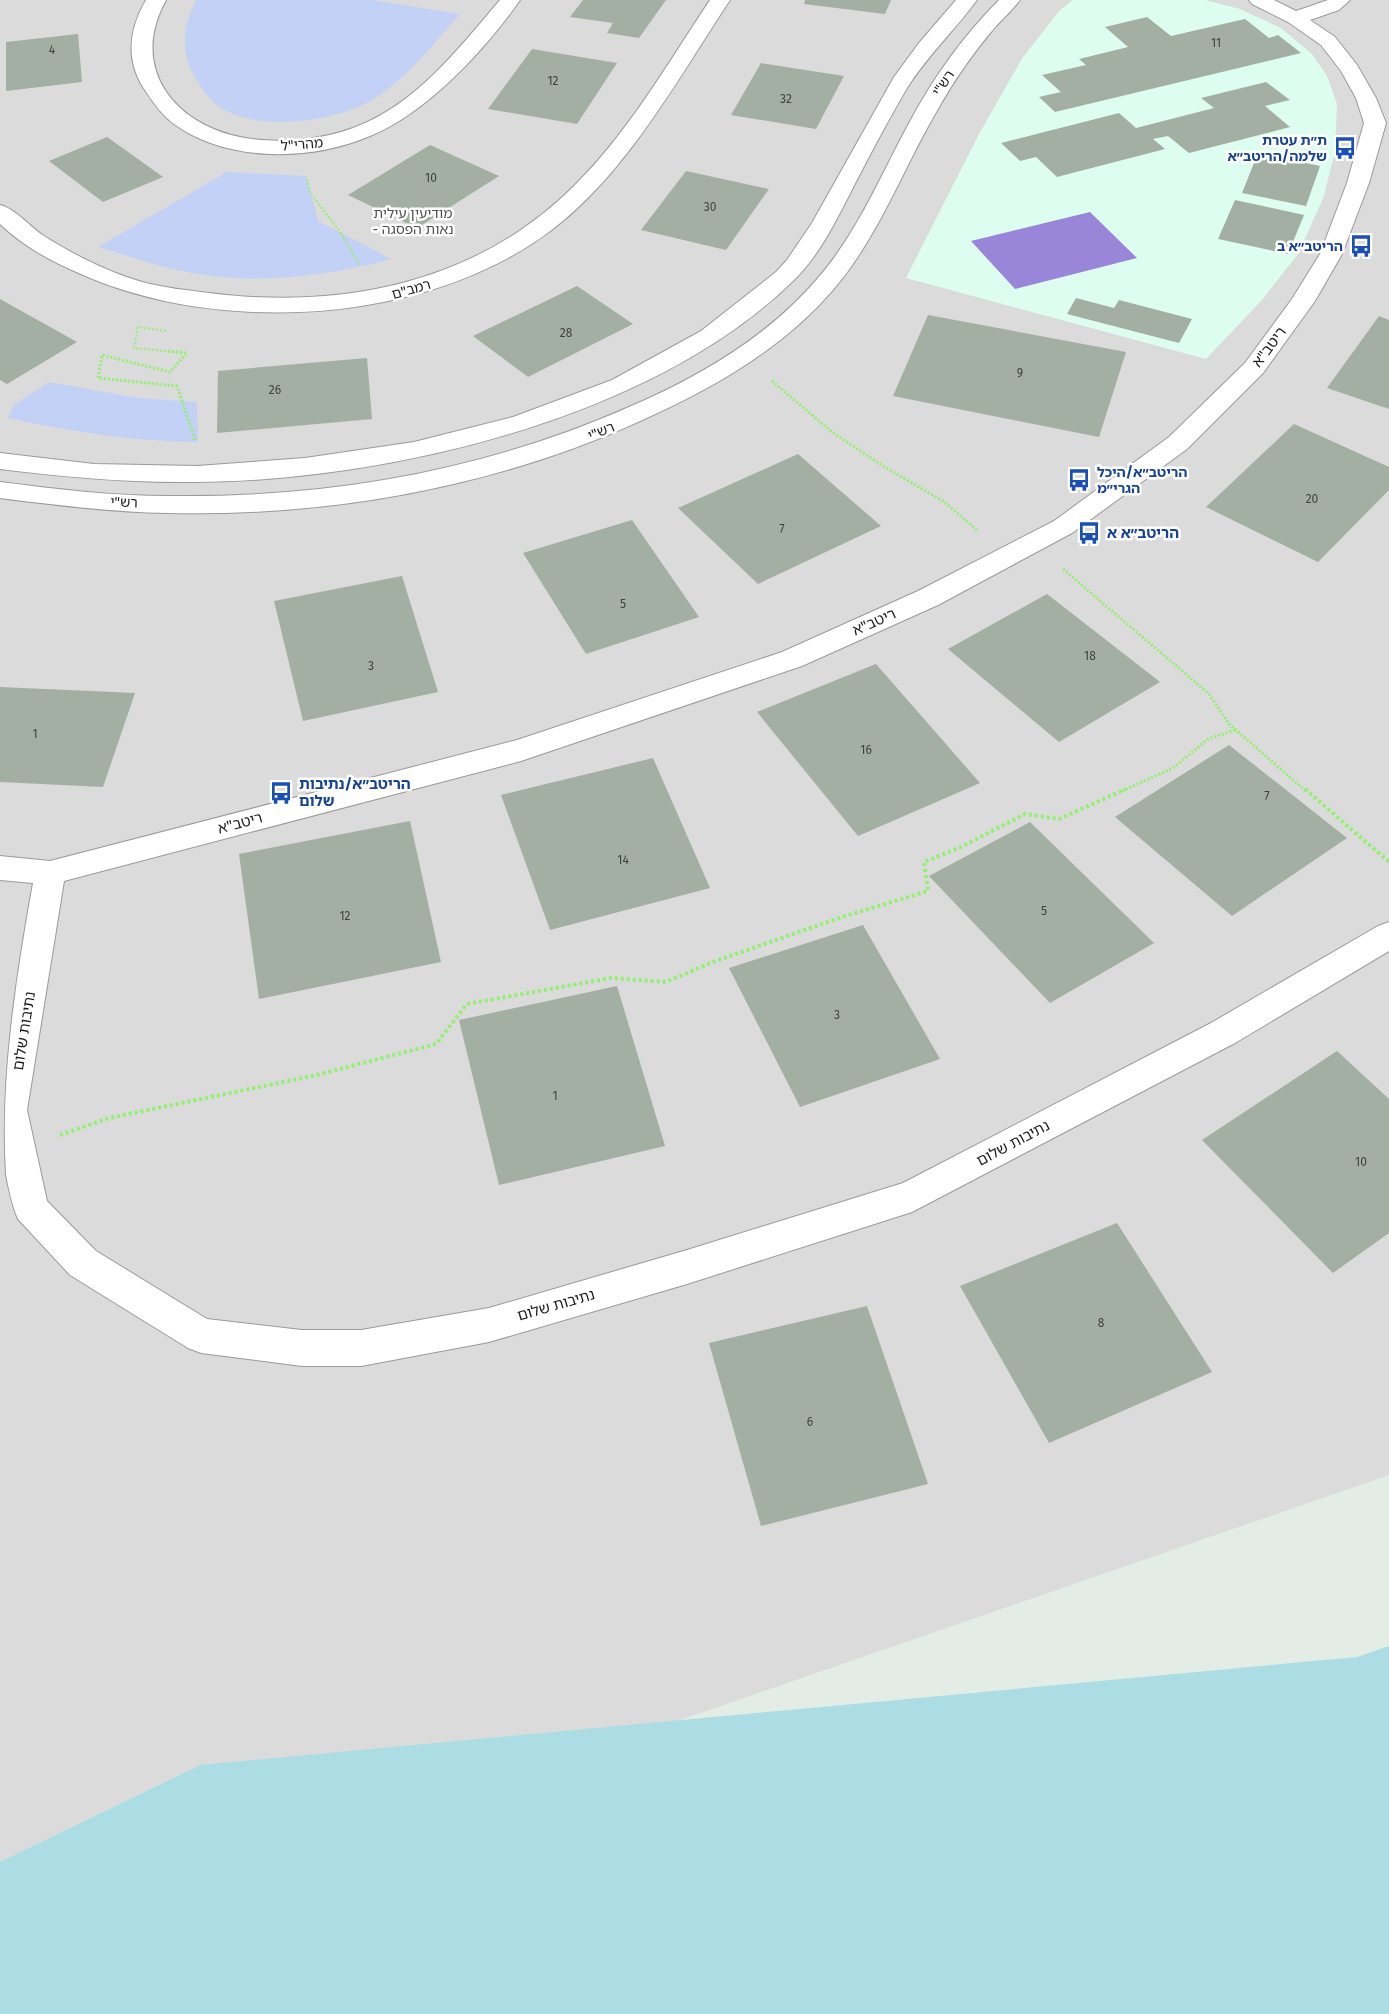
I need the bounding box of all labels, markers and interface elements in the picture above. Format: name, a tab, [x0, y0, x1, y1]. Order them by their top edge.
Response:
house number: 11	[1211, 36, 1221, 50]
house number: 4	[49, 43, 56, 57]
street label: רש"י	[929, 67, 958, 99]
house number: 12	[547, 74, 559, 88]
house number: 32	[780, 92, 792, 106]
place label: ת״ת עטרת שלמה/הריטב״א	[1227, 132, 1327, 165]
street label: מהרי"ל	[280, 134, 324, 155]
bus stop icon: ת״ת עטרת שלמה/הריטב״א	[1332, 135, 1358, 161]
house number: 10	[425, 171, 437, 185]
house number: 30	[704, 200, 717, 214]
district label: מודיעין עילית - נאות הפסגה	[372, 205, 454, 238]
bus stop icon: הריטב״א ב	[1348, 233, 1374, 259]
place label: הריטב״א ב	[1277, 238, 1343, 255]
street label: רמב"ם	[390, 276, 433, 303]
street label: ריטב"א	[1248, 323, 1290, 371]
house number: 28	[560, 326, 573, 340]
house number: 9	[1017, 366, 1023, 380]
house number: 26	[269, 383, 281, 397]
street label: רש"י	[585, 418, 617, 444]
place label: הריטב״א/היכל הגרי״מ	[1097, 464, 1188, 497]
bus stop icon: הריטב״א/היכל הגרי״מ	[1066, 467, 1092, 493]
house number: 20	[1306, 492, 1319, 506]
street label: רש"י	[110, 494, 138, 511]
bus stop icon: הריטב״א א	[1076, 520, 1102, 546]
house number: 7	[779, 522, 785, 536]
place label: הריטב״א א	[1107, 524, 1179, 542]
house number: 5	[620, 597, 626, 611]
street label: ריטב"א	[849, 604, 899, 640]
house number: 18	[1084, 649, 1096, 663]
house number: 3	[368, 659, 374, 673]
house number: 1	[32, 727, 38, 741]
house number: 16	[860, 743, 872, 757]
place label: הריטב״א/נתיבות שלום	[299, 775, 411, 810]
bus stop icon: הריטב״א/נתיבות שלום	[268, 780, 294, 806]
house number: 7	[1264, 789, 1270, 803]
street label: ריטב"א	[216, 808, 264, 838]
house number: 14	[617, 853, 629, 867]
house number: 5	[1041, 904, 1047, 918]
house number: 12	[339, 909, 351, 923]
street label: נתיבות שלום	[9, 990, 39, 1072]
house number: 3	[834, 1008, 840, 1022]
house number: 1	[552, 1089, 558, 1103]
street label: נתיבות שלום	[973, 1116, 1053, 1170]
house number: 10	[1355, 1155, 1367, 1169]
street label: נתיבות שלום	[515, 1285, 597, 1325]
house number: 8	[1098, 1316, 1105, 1330]
house number: 6	[807, 1415, 813, 1429]

